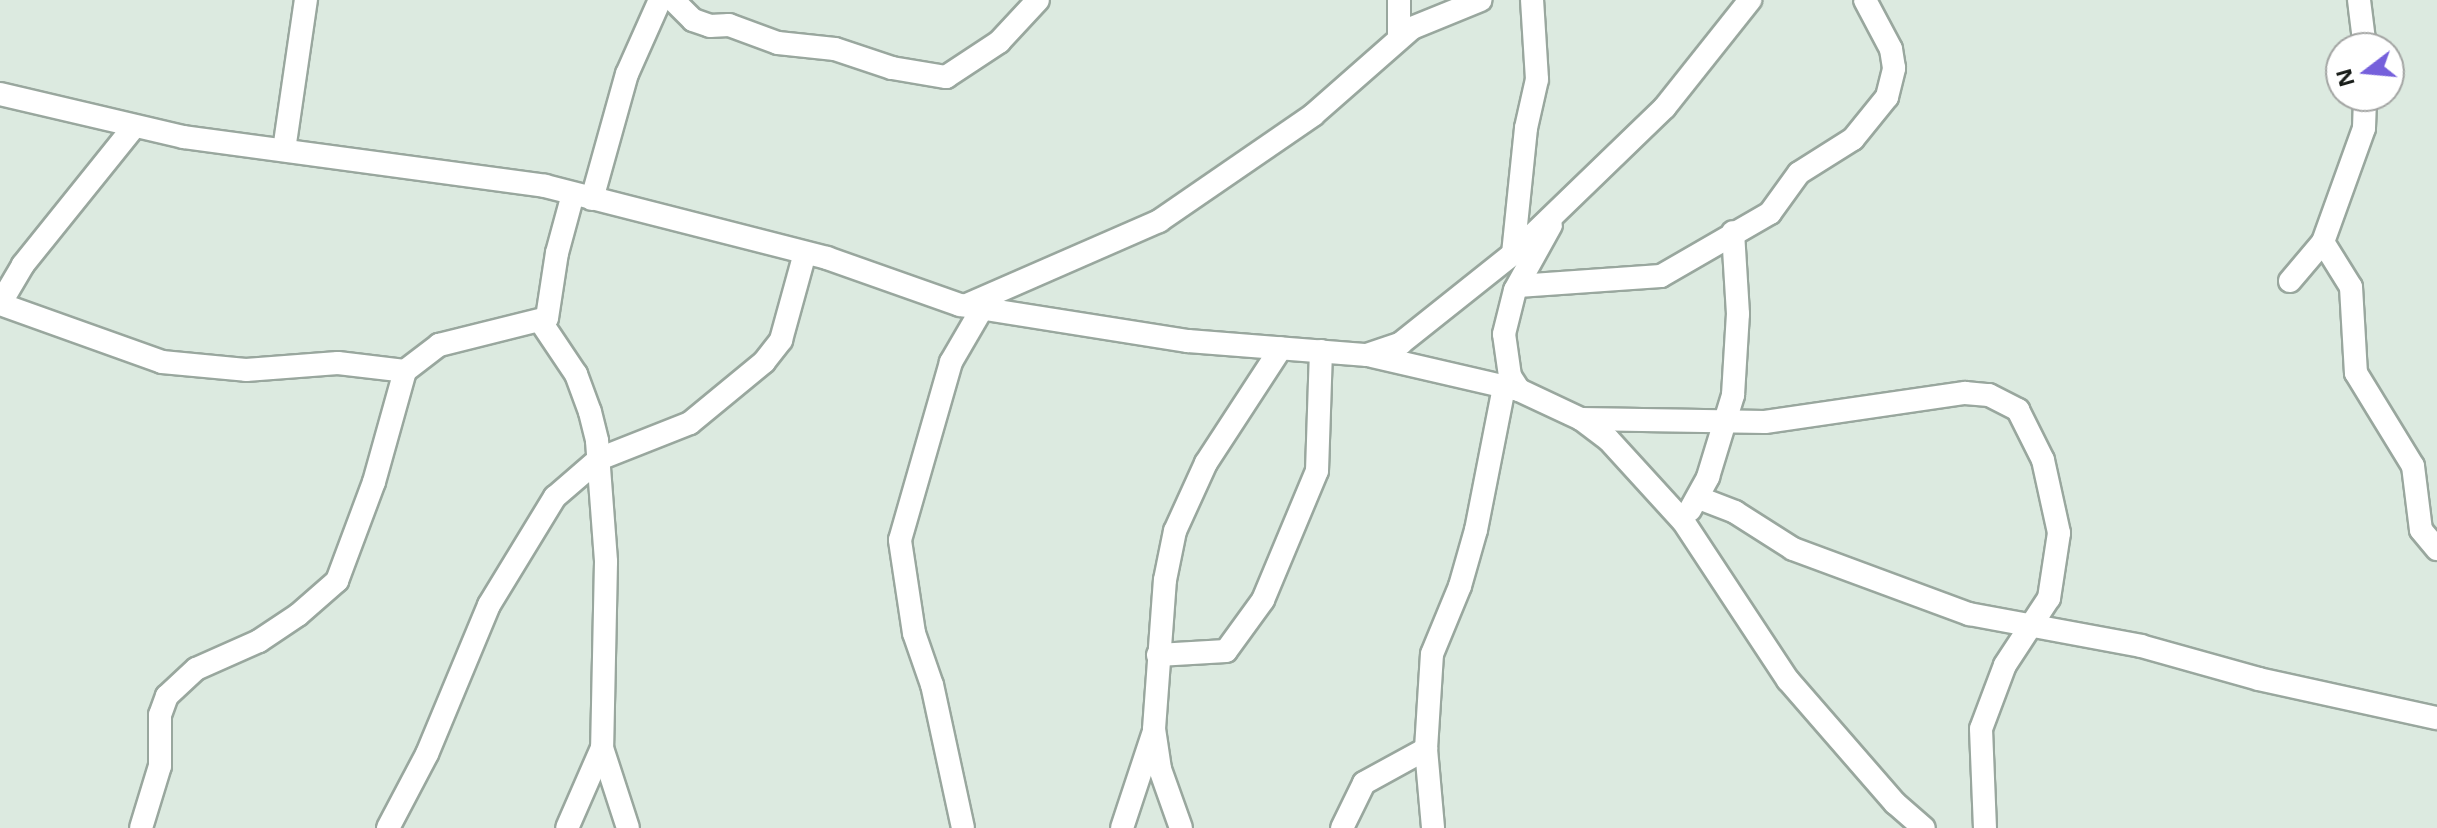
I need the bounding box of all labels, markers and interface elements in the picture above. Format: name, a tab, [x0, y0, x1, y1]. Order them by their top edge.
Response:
north arrow	[2325, 32, 2405, 112]
text: N	[2327, 65, 2361, 91]

